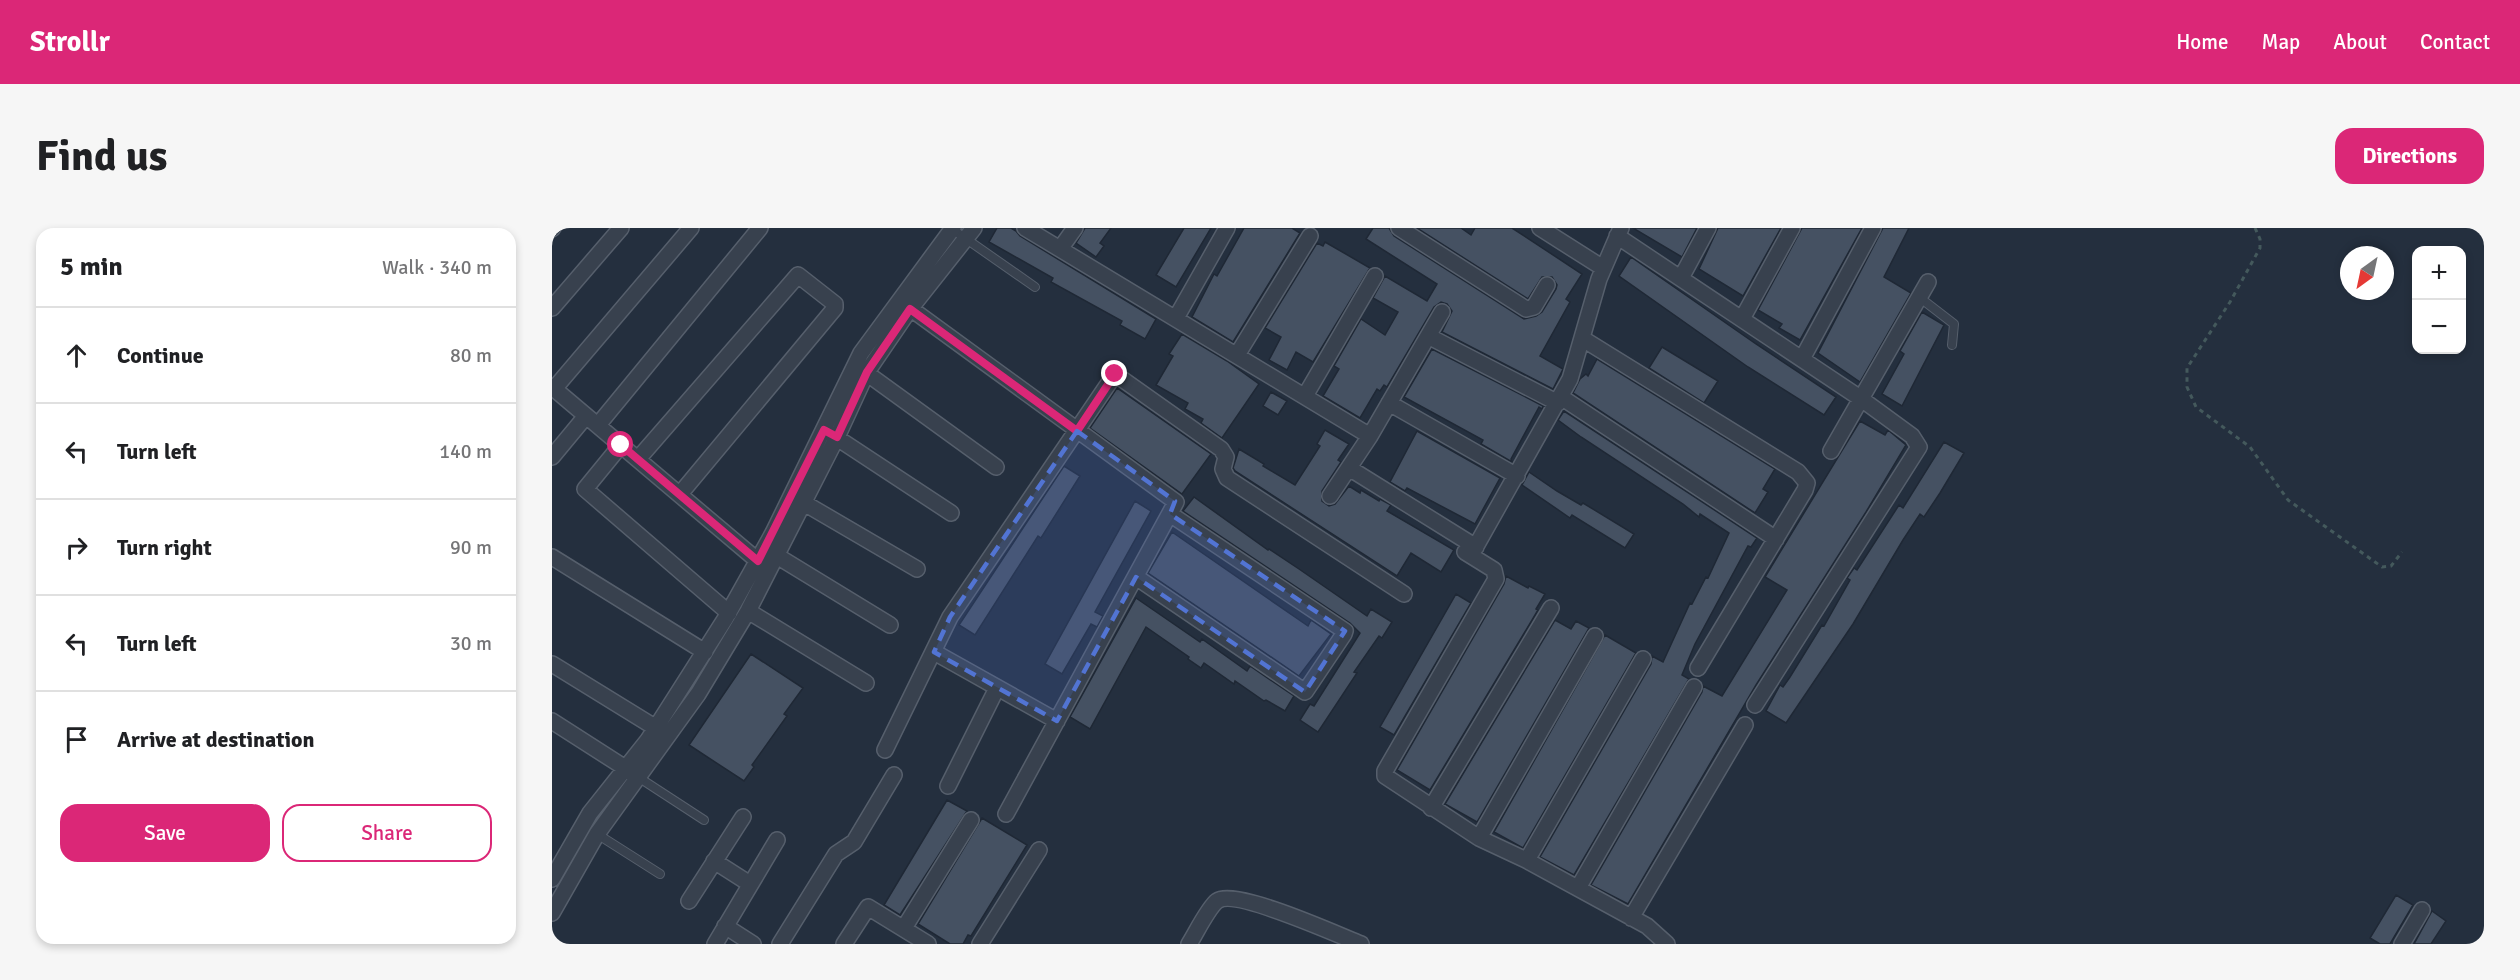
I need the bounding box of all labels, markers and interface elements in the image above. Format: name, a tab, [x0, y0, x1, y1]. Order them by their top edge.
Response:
text: Strollr	[30, 25, 110, 59]
text: Home	[2176, 29, 2229, 55]
text: Map	[2262, 29, 2300, 55]
text: About	[2333, 29, 2387, 55]
text: Contact	[2420, 29, 2490, 55]
button: Directions	[2335, 128, 2484, 184]
text: Find us	[36, 131, 167, 182]
north arrow	[2340, 246, 2394, 300]
map controls	[2412, 246, 2466, 354]
button: +	[2412, 246, 2466, 300]
text: 5 min	[60, 251, 123, 283]
text: Walk · 340 m	[382, 255, 492, 280]
button: −	[2412, 300, 2466, 354]
icon: ahead	[60, 339, 93, 372]
text: Continue	[117, 342, 204, 369]
text: 80 m	[450, 343, 492, 368]
route end	[1101, 360, 1127, 386]
route start	[607, 431, 633, 457]
icon: left	[60, 435, 93, 468]
text: Turn left	[117, 438, 197, 465]
text: 140 m	[439, 439, 492, 464]
icon: right	[60, 531, 93, 564]
text: Turn right	[117, 534, 212, 561]
text: 90 m	[450, 535, 492, 560]
icon: left	[60, 627, 93, 660]
text: Turn left	[117, 630, 197, 657]
text: 30 m	[450, 631, 492, 656]
icon: arrive	[60, 723, 93, 756]
text: Arrive at destination	[117, 726, 314, 753]
button: Save	[60, 804, 270, 862]
button: Share	[282, 804, 492, 862]

